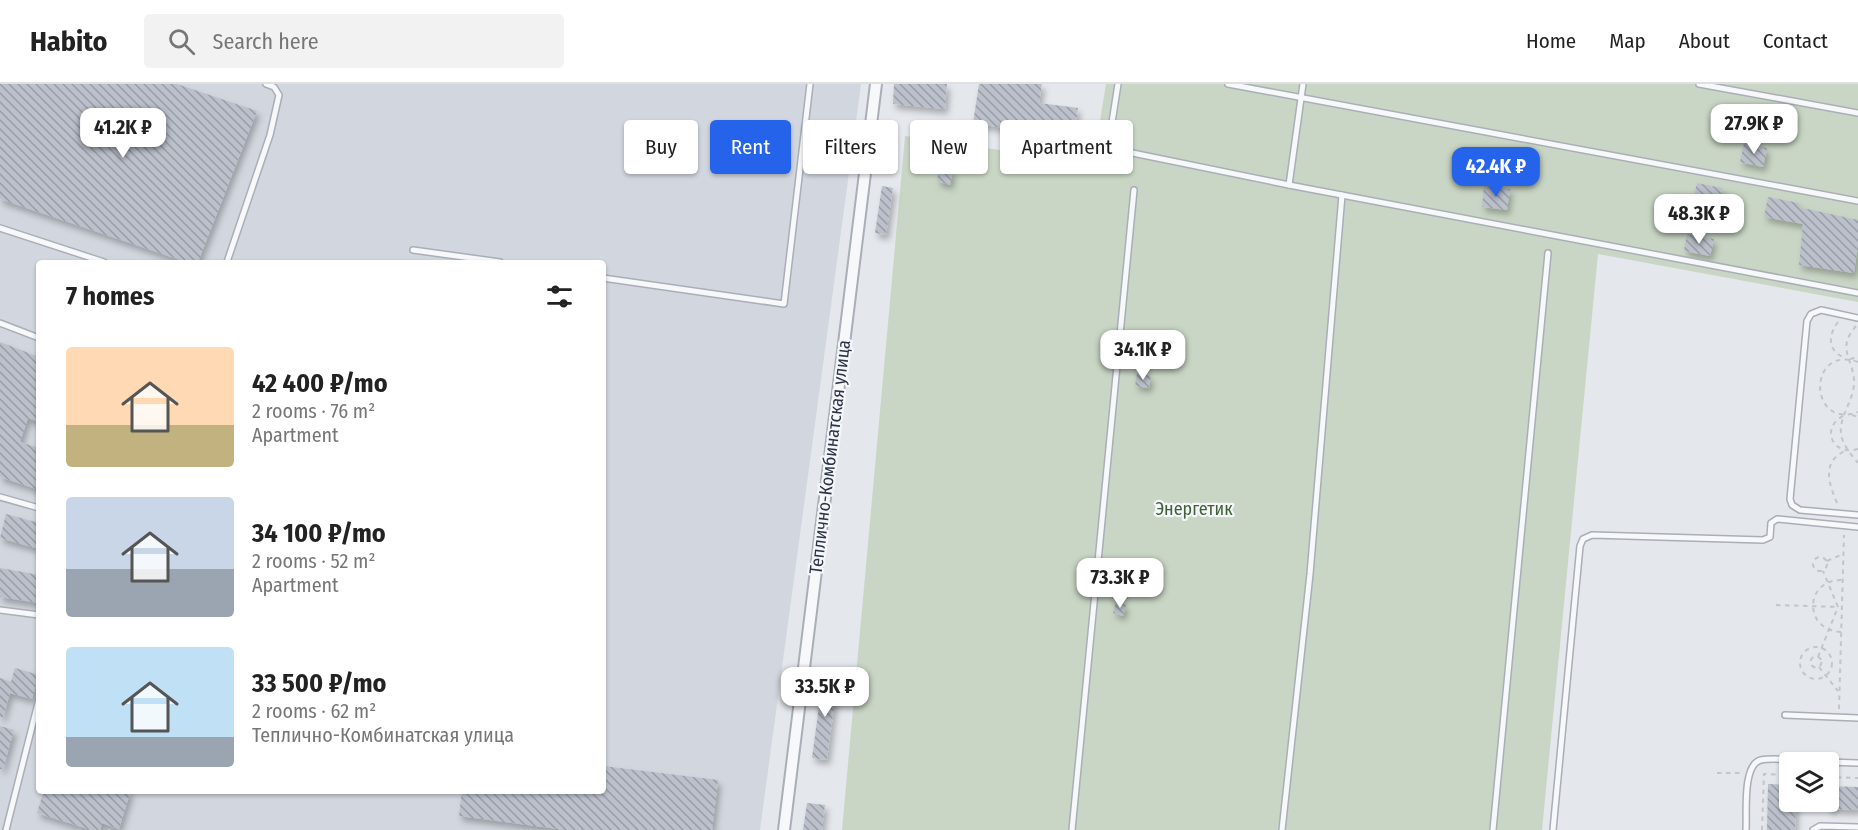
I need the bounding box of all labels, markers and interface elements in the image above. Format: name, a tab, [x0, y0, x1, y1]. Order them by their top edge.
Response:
search box	[144, 14, 564, 68]
text: Habito	[30, 25, 108, 58]
icon: search	[165, 25, 198, 58]
text: Search here	[213, 28, 319, 55]
text: Home	[1526, 28, 1576, 54]
text: Map	[1609, 28, 1646, 54]
text: About	[1679, 28, 1730, 54]
text: Contact	[1763, 28, 1828, 54]
pin: 27.9K ₽	[1699, 104, 1809, 155]
pin: 41.2K ₽	[68, 108, 178, 159]
text: 27.9K ₽	[1725, 111, 1783, 135]
text: 41.2K ₽	[94, 115, 152, 139]
chip: Buy	[624, 120, 698, 174]
chip: Rent	[710, 120, 791, 174]
chip: Filters	[803, 120, 898, 174]
chip: New	[910, 120, 988, 174]
chip: Apartment	[1000, 120, 1133, 174]
pin: 42.4K ₽	[1441, 147, 1551, 198]
text: 42.4K ₽	[1466, 154, 1526, 178]
pin: 48.3K ₽	[1644, 194, 1754, 245]
text: 48.3K ₽	[1668, 201, 1730, 225]
icon: filters	[543, 280, 576, 313]
text: 7 homes	[66, 281, 154, 312]
pin: 34.1K ₽	[1088, 330, 1198, 381]
text: 34.1K ₽	[1114, 337, 1172, 361]
street label: Теплично-Комбинатская улица	[805, 338, 855, 575]
text: 42 400 ₽/mo	[252, 368, 388, 399]
icon: home	[114, 371, 186, 443]
text: 2 rooms · 76 m²	[252, 399, 375, 423]
text: Apartment	[252, 423, 339, 447]
park label: Энергетик	[1155, 498, 1233, 520]
text: 34 100 ₽/mo	[252, 518, 386, 549]
icon: home	[114, 521, 186, 593]
text: 2 rooms · 52 m²	[252, 549, 376, 573]
pin: 73.3K ₽	[1065, 558, 1175, 609]
text: 73.3K ₽	[1091, 565, 1149, 589]
text: Apartment	[252, 573, 339, 597]
pin: 33.5K ₽	[770, 667, 880, 718]
text: 33 500 ₽/mo	[252, 668, 386, 699]
icon: home	[114, 671, 186, 743]
text: 33.5K ₽	[795, 674, 855, 698]
text: 2 rooms · 62 m²	[252, 699, 376, 723]
text: Теплично-Комбинатская улица	[252, 723, 514, 747]
map controls	[1779, 752, 1839, 812]
button: layers	[1779, 752, 1839, 812]

